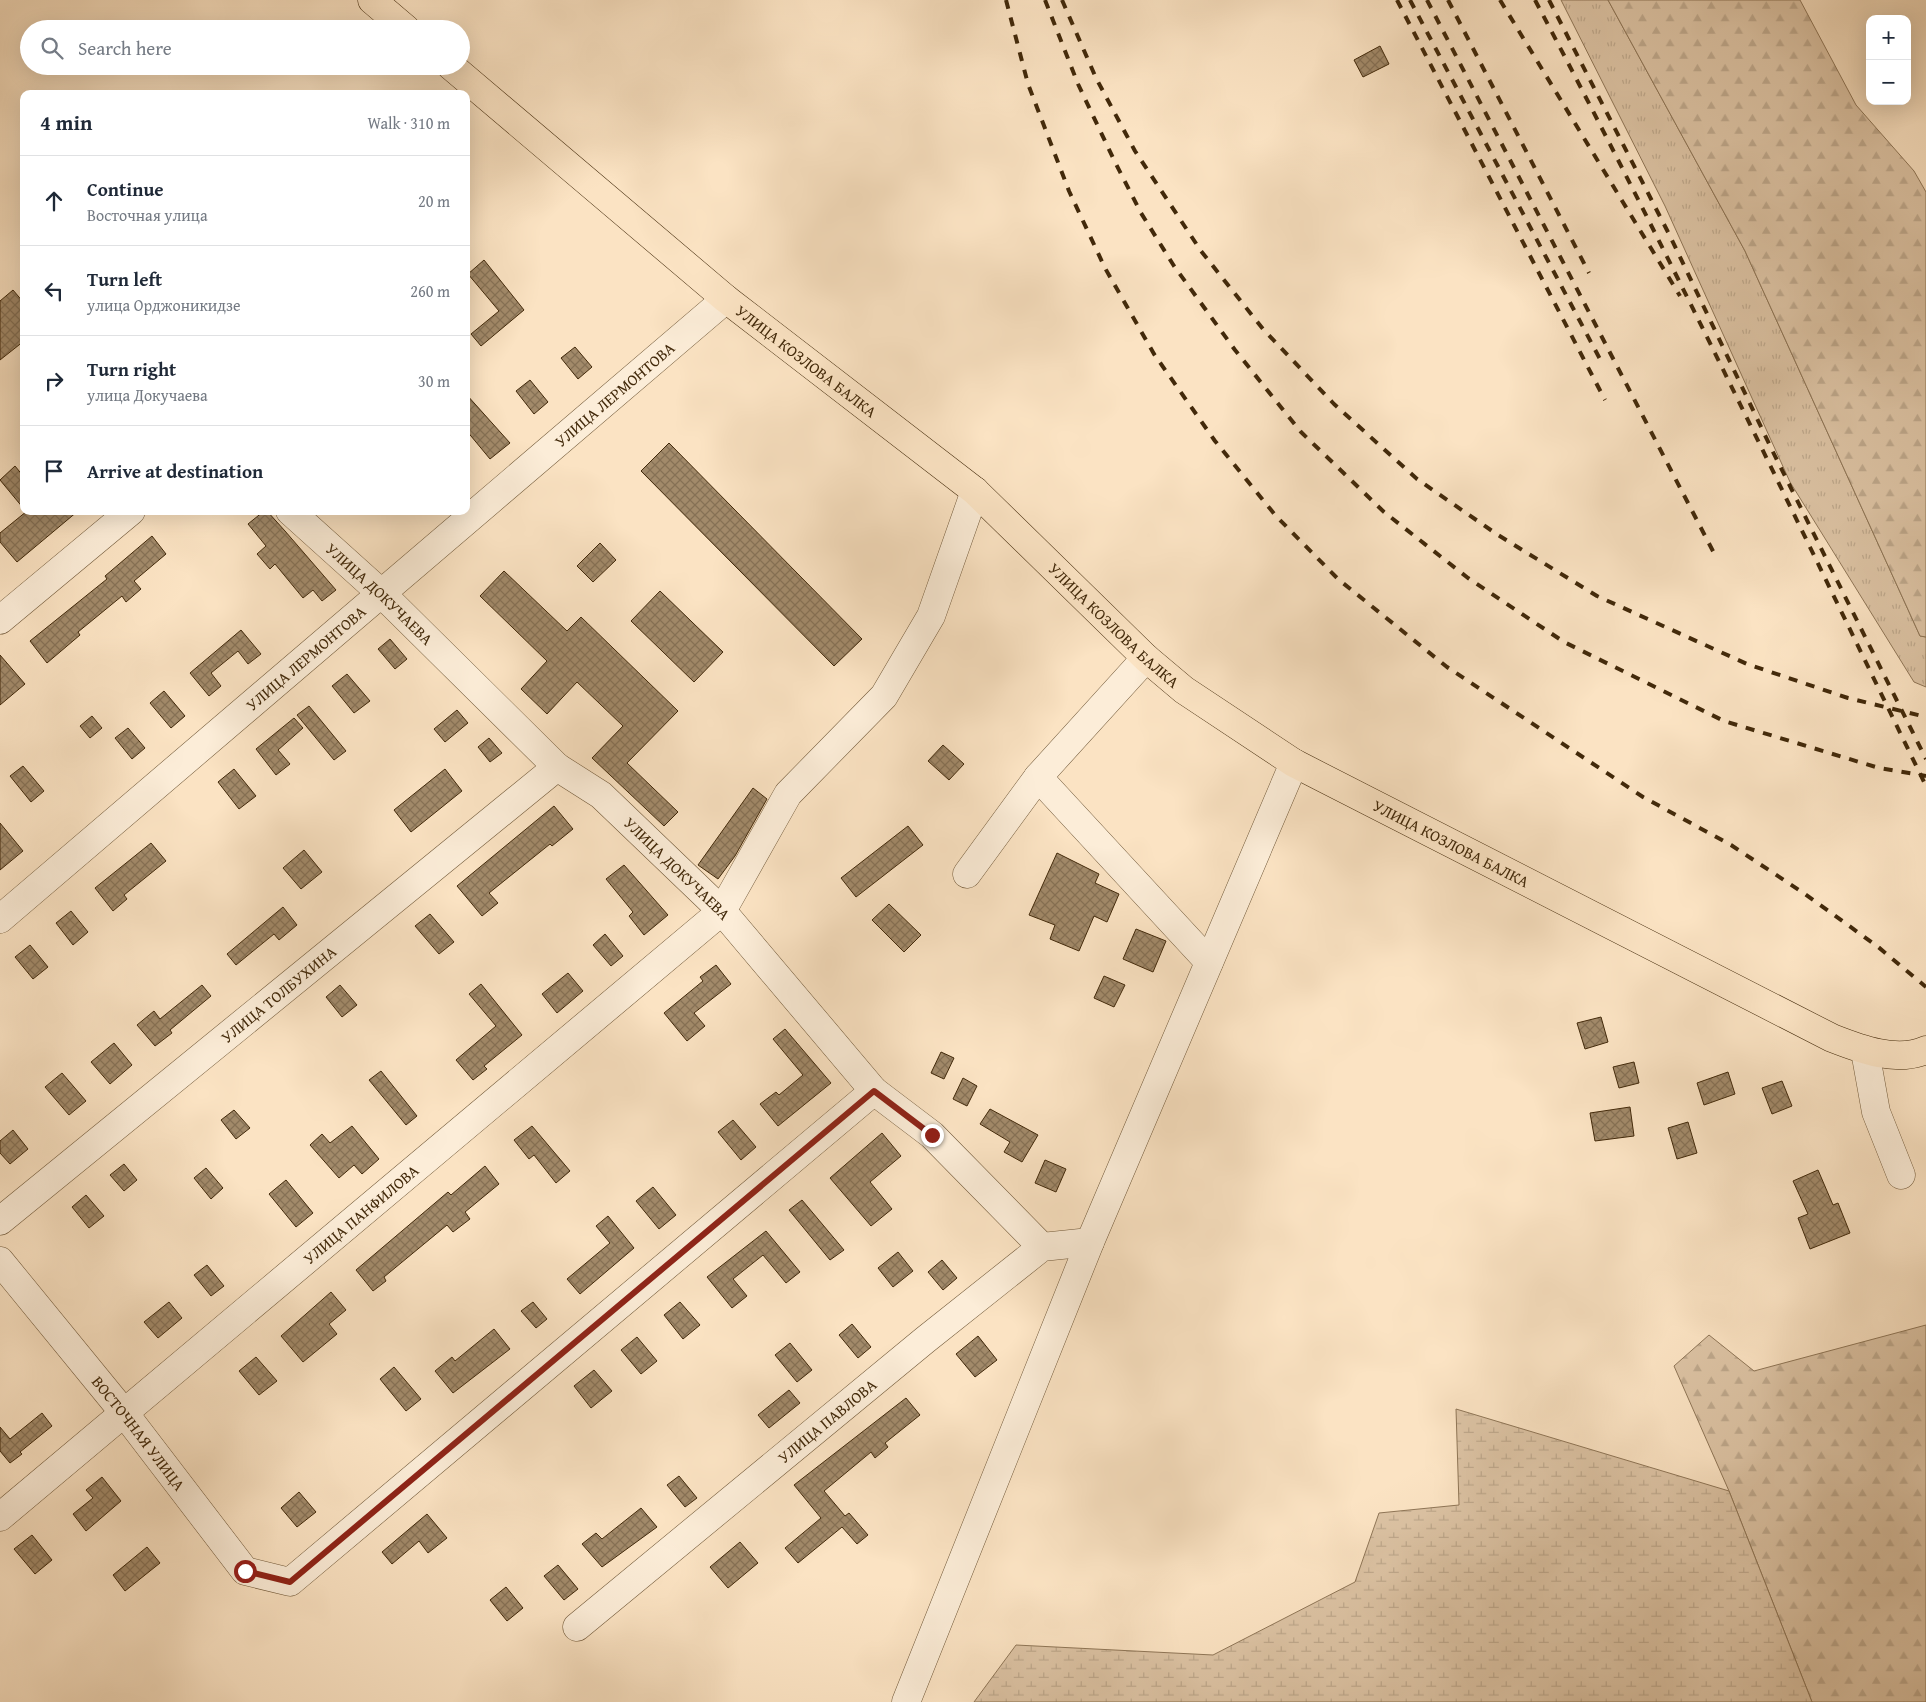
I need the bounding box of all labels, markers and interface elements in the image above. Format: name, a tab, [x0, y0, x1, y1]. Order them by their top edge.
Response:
map controls	[1866, 15, 1911, 105]
button: +	[1866, 15, 1911, 60]
search box	[20, 20, 470, 75]
icon: search	[38, 34, 66, 62]
text: Search here	[78, 34, 172, 62]
button: −	[1866, 60, 1911, 105]
text: 4 min	[40, 107, 92, 138]
text: Walk · 310 m	[367, 111, 450, 135]
text: Continue	[87, 175, 164, 203]
icon: ahead	[40, 187, 68, 215]
text: 20 m	[418, 189, 450, 213]
text: Восточная улица	[87, 203, 208, 227]
text: Turn left	[87, 265, 162, 293]
icon: left	[40, 277, 68, 305]
text: 260 m	[410, 279, 450, 303]
text: улица Орджоникидзе	[87, 293, 240, 317]
street label: УЛИЦА КОЗЛОВА БАЛКА	[731, 299, 882, 423]
street label: УЛИЦА ЛЕРМОНТОВА	[549, 336, 680, 453]
text: Turn right	[87, 355, 176, 383]
icon: right	[40, 367, 68, 395]
text: 30 m	[418, 369, 450, 393]
text: улица Докучаева	[87, 383, 208, 407]
icon: arrive	[40, 457, 68, 485]
text: Arrive at destination	[87, 457, 263, 485]
street label: УЛИЦА ДОКУЧАЕВА	[321, 537, 439, 651]
street label: УЛИЦА КОЗЛОВА БАЛКА	[1043, 557, 1185, 693]
street label: УЛИЦА ЛЕРМОНТОВА	[240, 599, 371, 716]
street label: УЛИЦА КОЗЛОВА БАЛКА	[1369, 793, 1534, 893]
street label: УЛИЦА ДОКУЧАЕВА	[619, 811, 737, 925]
street label: УЛИЦА ТОЛБУХИНА	[215, 940, 341, 1049]
route end	[921, 1124, 944, 1147]
street label: УЛИЦА ПАНФИЛОВА	[298, 1158, 424, 1270]
street label: ВОСТОЧНАЯ УЛИЦА	[86, 1370, 191, 1496]
street label: УЛИЦА ПАВЛОВА	[772, 1373, 882, 1469]
route start	[234, 1560, 257, 1583]

